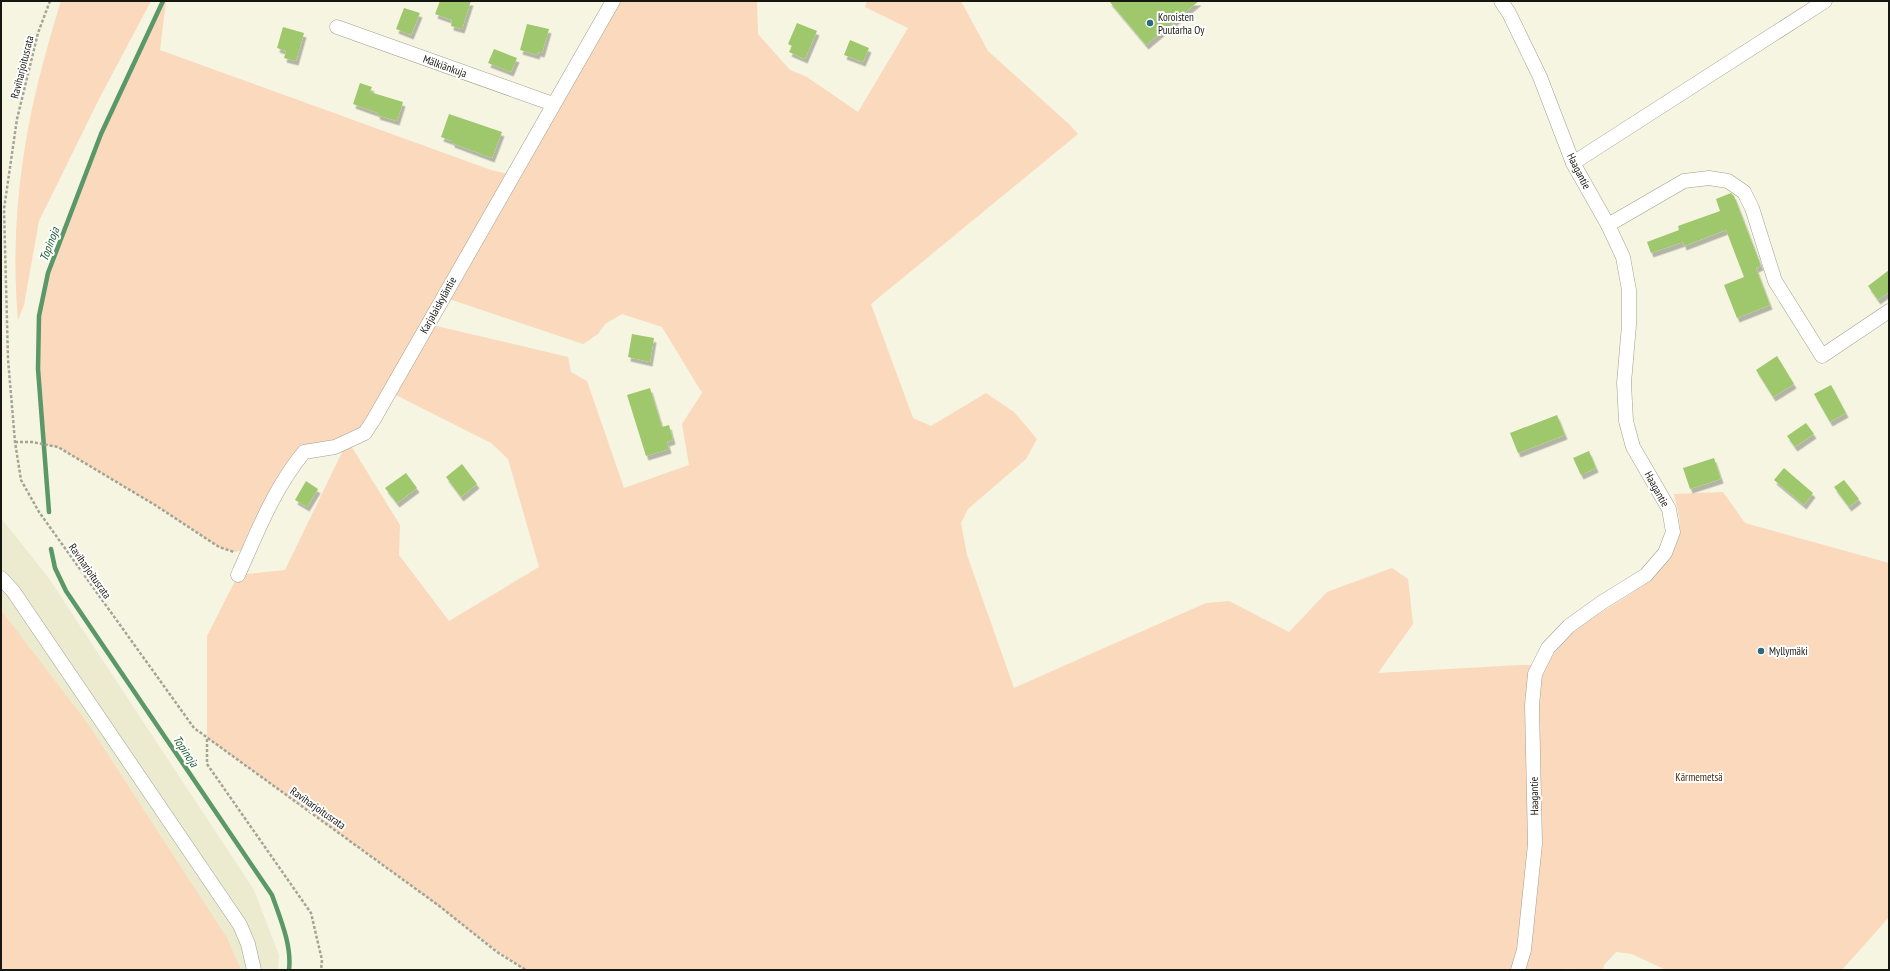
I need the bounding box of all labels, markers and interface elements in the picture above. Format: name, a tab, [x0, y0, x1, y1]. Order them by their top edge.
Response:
place label: Koroisten Puutarha Oy	[1158, 10, 1205, 37]
marker: Koroisten Puutarha Oy	[1145, 18, 1155, 28]
street label: Raviharjoitusrata	[7, 34, 37, 100]
street label: Mälkiänkuja	[421, 52, 469, 80]
street label: Haagantie	[1564, 151, 1594, 192]
water label: Topinoja	[36, 224, 63, 263]
street label: Karjalaiskyläntie	[417, 274, 460, 336]
street label: Haagantie	[1642, 469, 1673, 510]
street label: Raviharjoitusrata	[66, 541, 114, 601]
place label: Myllymäki	[1769, 644, 1808, 658]
marker: Myllymäki	[1756, 646, 1766, 656]
water label: Topinoja	[170, 732, 203, 771]
park label: Kärmemetsä	[1675, 770, 1723, 784]
street label: Haagantie	[1527, 776, 1541, 815]
street label: Raviharjoitusrata	[288, 784, 348, 832]

